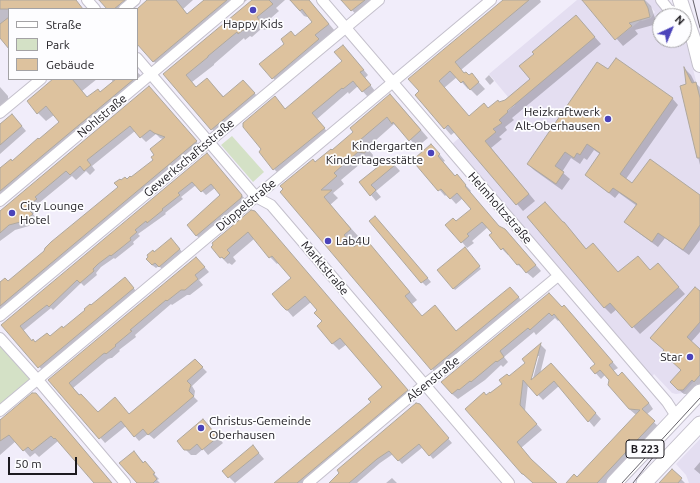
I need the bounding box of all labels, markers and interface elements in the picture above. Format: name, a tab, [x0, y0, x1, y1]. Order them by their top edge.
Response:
marker: Happy Kids	[248, 5, 258, 15]
legend	[8, 8, 138, 80]
north arrow	[652, 8, 692, 48]
text: N	[673, 13, 687, 27]
place label: Happy Kids	[223, 17, 283, 31]
text: Straße	[46, 18, 82, 31]
text: Park	[46, 38, 70, 51]
text: Gebäude	[46, 58, 94, 71]
street label: Nohlstraße	[74, 91, 130, 141]
place label: Heizkraftwerk Alt-Oberhausen	[515, 105, 600, 133]
marker: Heizkraftwerk Alt-Oberhausen	[603, 114, 613, 124]
street label: Gewerkschaftsstraße	[141, 116, 237, 200]
place label: Kindergarten Kindertagesstätte	[326, 139, 423, 167]
marker: Kindergarten Kindertagesstätte	[426, 148, 436, 158]
street label: Helmholtzstraße	[465, 169, 535, 247]
street label: Düppelstraße	[213, 176, 279, 234]
place label: City Lounge Hotel	[20, 199, 84, 227]
marker: City Lounge Hotel	[7, 208, 17, 218]
place label: Lab4U	[336, 234, 370, 248]
marker: Lab4U	[323, 236, 333, 246]
street label: Marktstraße	[298, 238, 352, 298]
place label: Star	[660, 350, 682, 364]
marker: Star	[685, 352, 695, 362]
street label: Alsenstraße	[404, 353, 462, 405]
place label: Christus-Gemeinde Oberhausen	[209, 414, 311, 442]
marker: Christus-Gemeinde Oberhausen	[196, 423, 206, 433]
road number: B 223	[626, 440, 664, 458]
scale bar	[10, 449, 79, 475]
text: 50 m	[15, 457, 42, 470]

